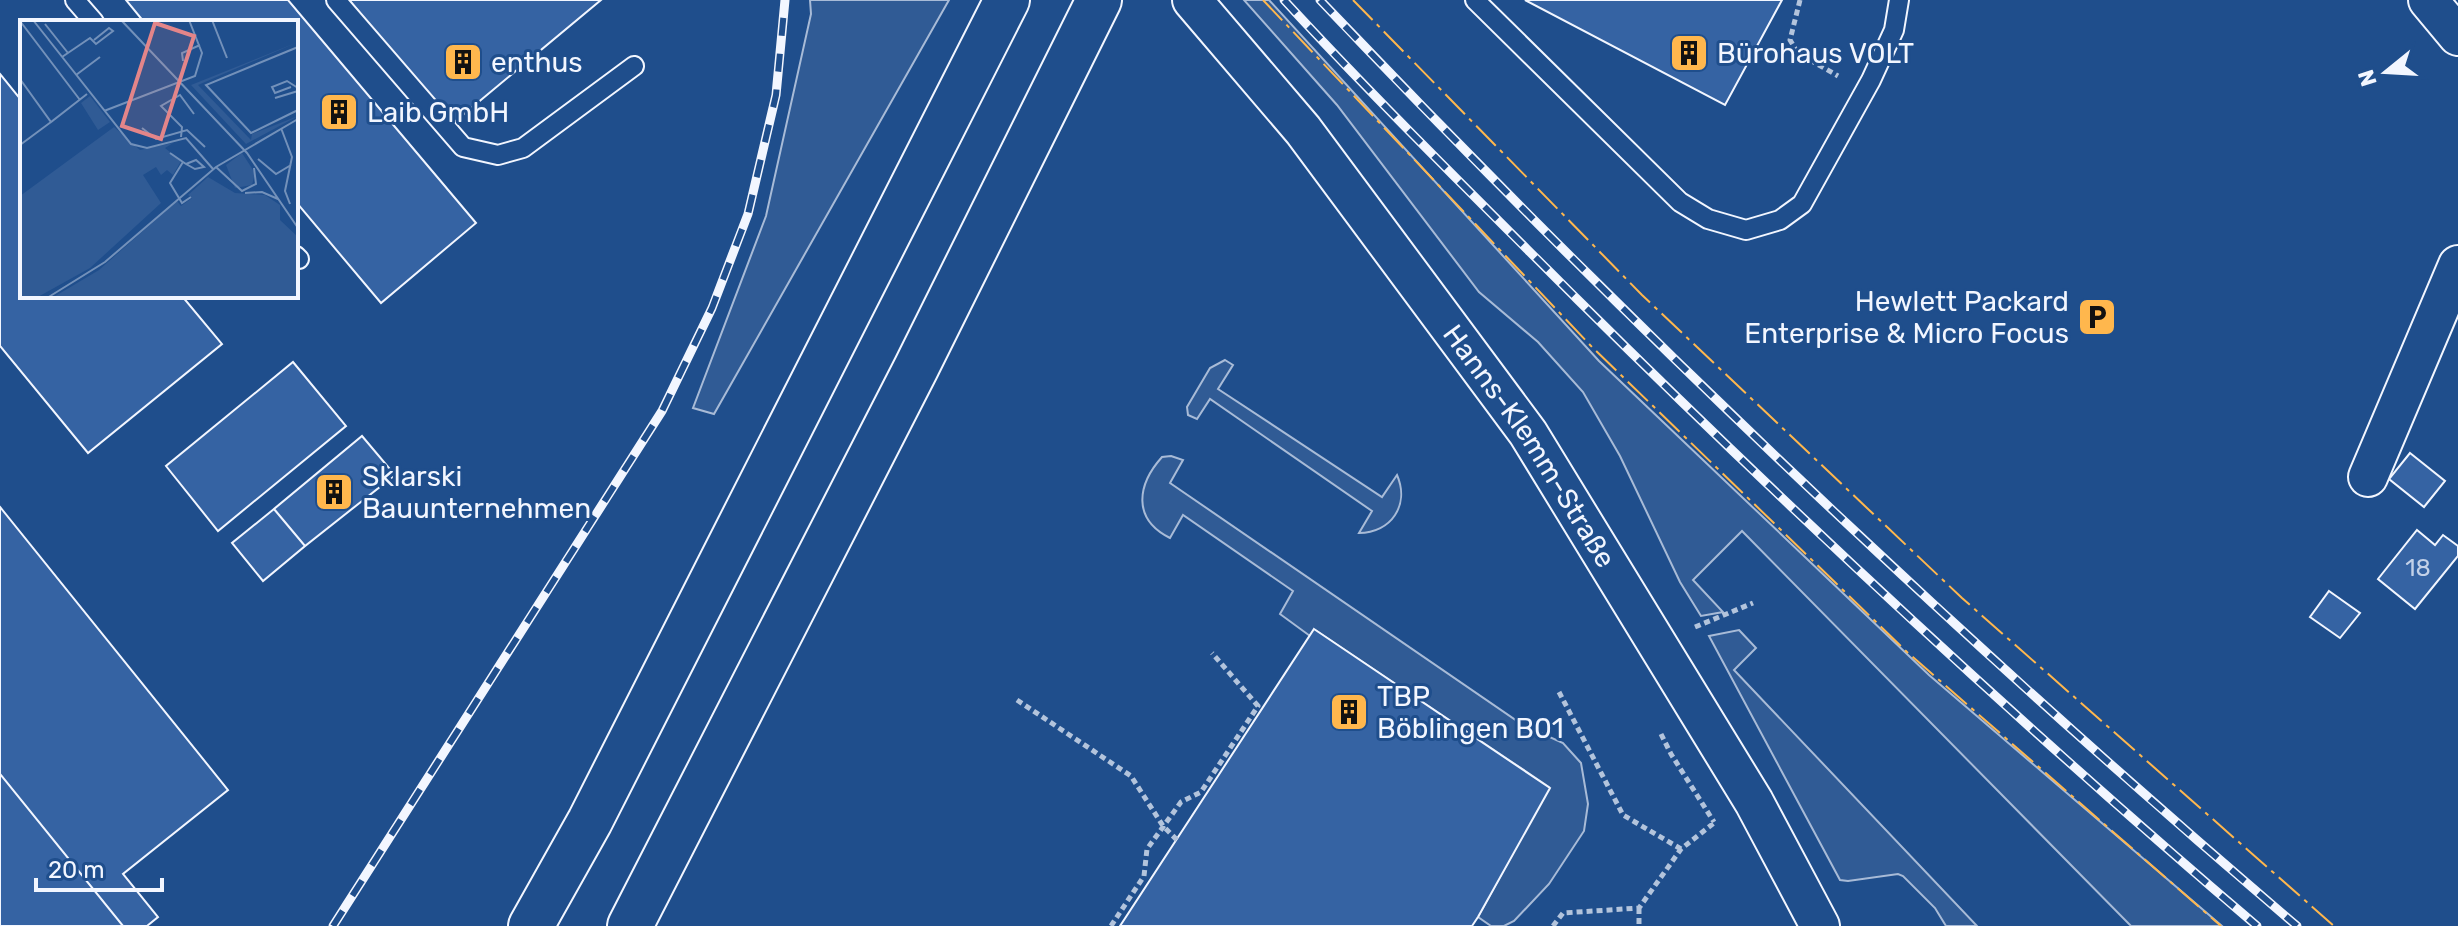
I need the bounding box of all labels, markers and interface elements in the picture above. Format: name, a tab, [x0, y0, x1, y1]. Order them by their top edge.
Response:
inset map	[20, 20, 298, 298]
building icon: Bürohaus VOLT	[1668, 32, 1710, 74]
north arrow	[2346, 32, 2426, 112]
place label: Bürohaus VOLT	[1717, 37, 1914, 70]
building icon: enthus	[442, 41, 484, 83]
place label: enthus	[491, 46, 583, 79]
text: N	[2352, 66, 2383, 90]
building icon: Laib GmbH	[318, 91, 360, 133]
place label: Laib GmbH	[367, 96, 509, 129]
place label: Hewlett Packard Enterprise & Micro Focus	[1744, 285, 2069, 350]
parking icon: Hewlett Packard Enterprise & Micro Focus	[2076, 296, 2118, 338]
street label: Hanns-Klemm-Straße	[1436, 318, 1622, 574]
place label: Sklarski Bauunternehmen	[362, 460, 591, 525]
building icon: Sklarski Bauunternehmen	[313, 471, 355, 513]
house number: 18	[2405, 554, 2431, 582]
place label: TBP Böblingen B01	[1377, 680, 1564, 745]
building icon: TBP Böblingen B01	[1328, 691, 1370, 733]
scale bar	[36, 842, 162, 892]
text: 20 m	[48, 856, 105, 884]

